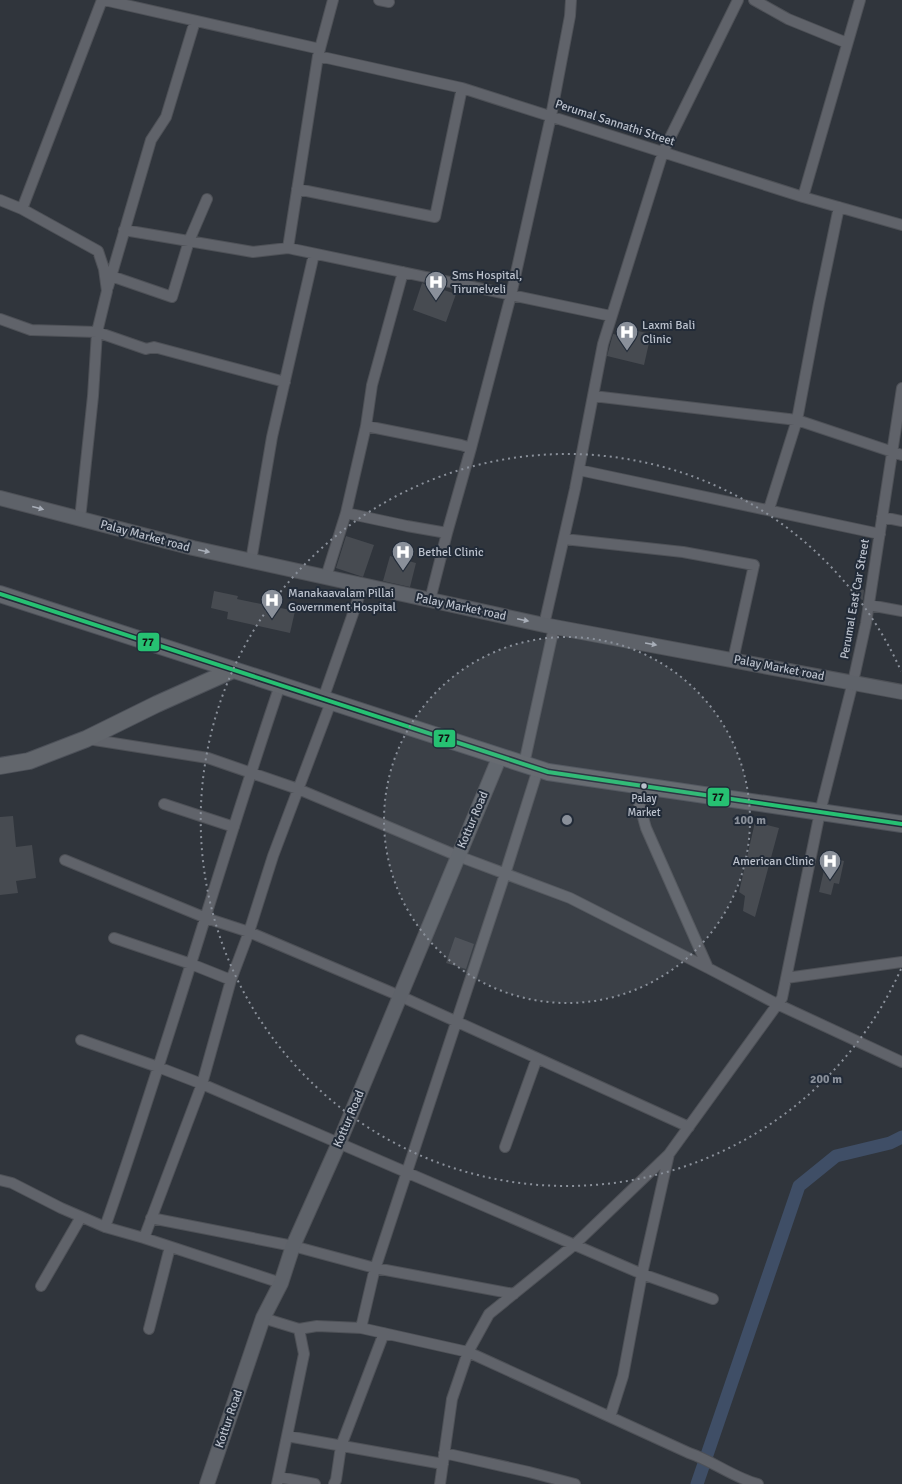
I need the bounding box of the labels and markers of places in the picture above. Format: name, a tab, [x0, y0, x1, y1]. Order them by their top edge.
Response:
place label: Sms Hospital, Tirunelveli	[452, 268, 522, 297]
hospital icon: Sms Hospital, Tirunelveli	[423, 269, 449, 302]
place label: Laxmi Bali Clinic	[642, 318, 695, 347]
hospital icon: Laxmi Bali Clinic	[614, 319, 640, 352]
hospital icon: Bethel Clinic	[390, 539, 416, 572]
place label: Bethel Clinic	[418, 545, 484, 560]
place label: Manakaavalam Pillai Government Hospital	[288, 586, 396, 615]
hospital icon: Manakaavalam Pillai Government Hospital	[259, 587, 285, 620]
marker: Palay Market	[639, 781, 649, 791]
place label: Palay Market	[627, 792, 661, 819]
centre of rings	[560, 813, 574, 827]
hospital icon: American Clinic	[817, 848, 843, 881]
place label: American Clinic	[733, 854, 814, 869]

